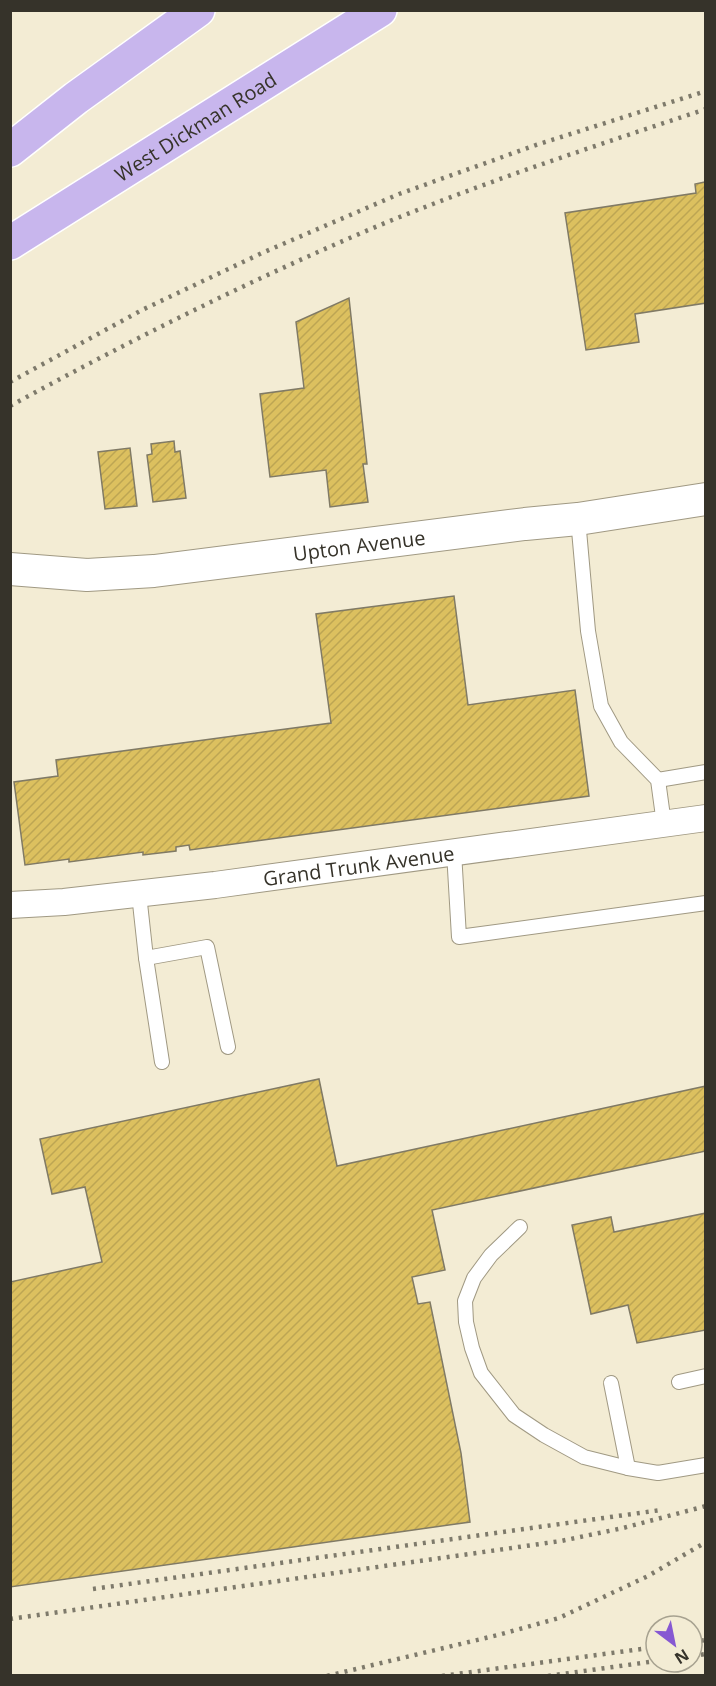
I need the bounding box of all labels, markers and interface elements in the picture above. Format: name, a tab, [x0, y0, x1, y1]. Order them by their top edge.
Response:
street label: West Dickman Road	[109, 65, 281, 187]
street label: Upton Avenue	[291, 523, 427, 567]
street label: Grand Trunk Avenue	[261, 839, 456, 892]
north arrow	[644, 1614, 704, 1674]
text: N	[671, 1644, 693, 1669]

